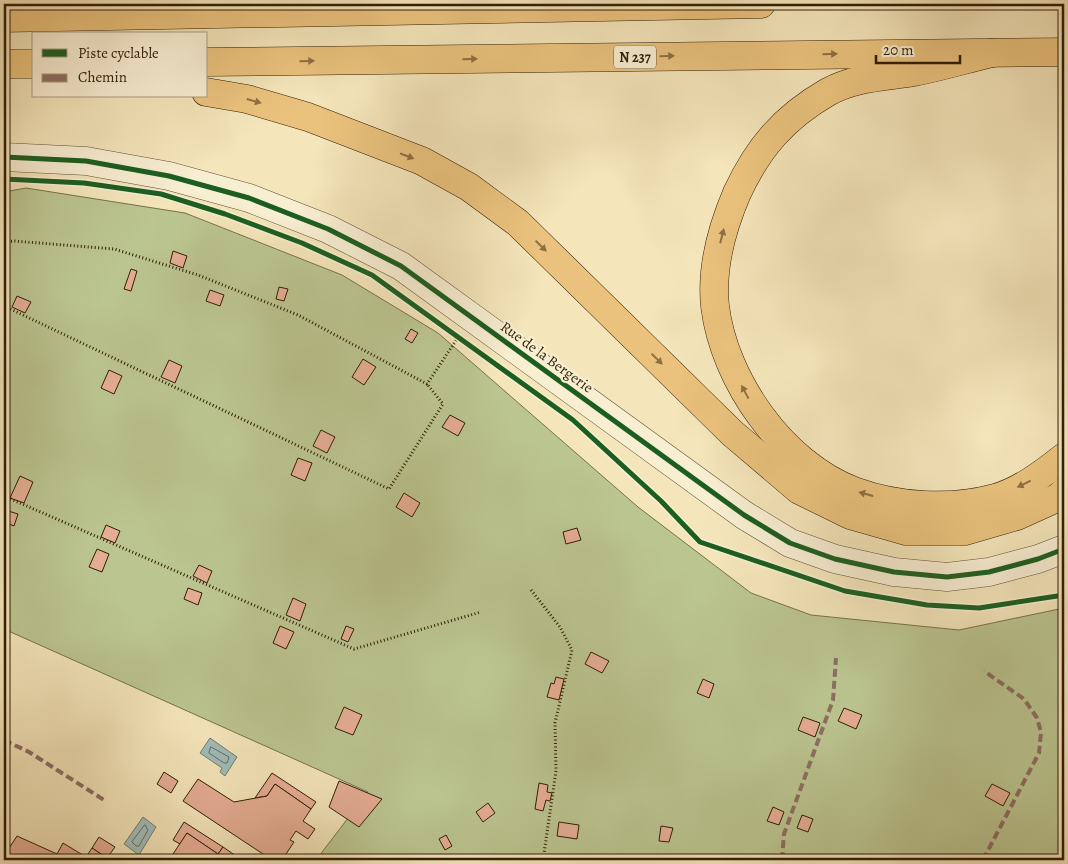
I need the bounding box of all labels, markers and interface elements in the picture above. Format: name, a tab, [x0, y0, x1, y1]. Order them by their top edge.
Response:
legend	[32, 32, 208, 98]
scale bar	[876, 32, 959, 64]
text: 20 m	[883, 40, 914, 60]
text: Piste cyclable	[78, 43, 159, 63]
road number: N 237	[614, 46, 656, 68]
one-way arrow	[822, 50, 838, 58]
one-way arrow	[660, 52, 676, 60]
one-way arrow	[462, 55, 478, 63]
one-way arrow	[300, 57, 316, 65]
text: Chemin	[78, 67, 127, 87]
one-way arrow	[247, 97, 262, 105]
one-way arrow	[400, 152, 414, 160]
one-way arrow	[718, 228, 726, 243]
one-way arrow	[535, 240, 547, 252]
street label: Rue de la Bergerie	[497, 317, 598, 398]
one-way arrow	[651, 353, 663, 365]
one-way arrow	[741, 385, 749, 399]
one-way arrow	[1017, 480, 1031, 488]
one-way arrow	[859, 490, 874, 498]

